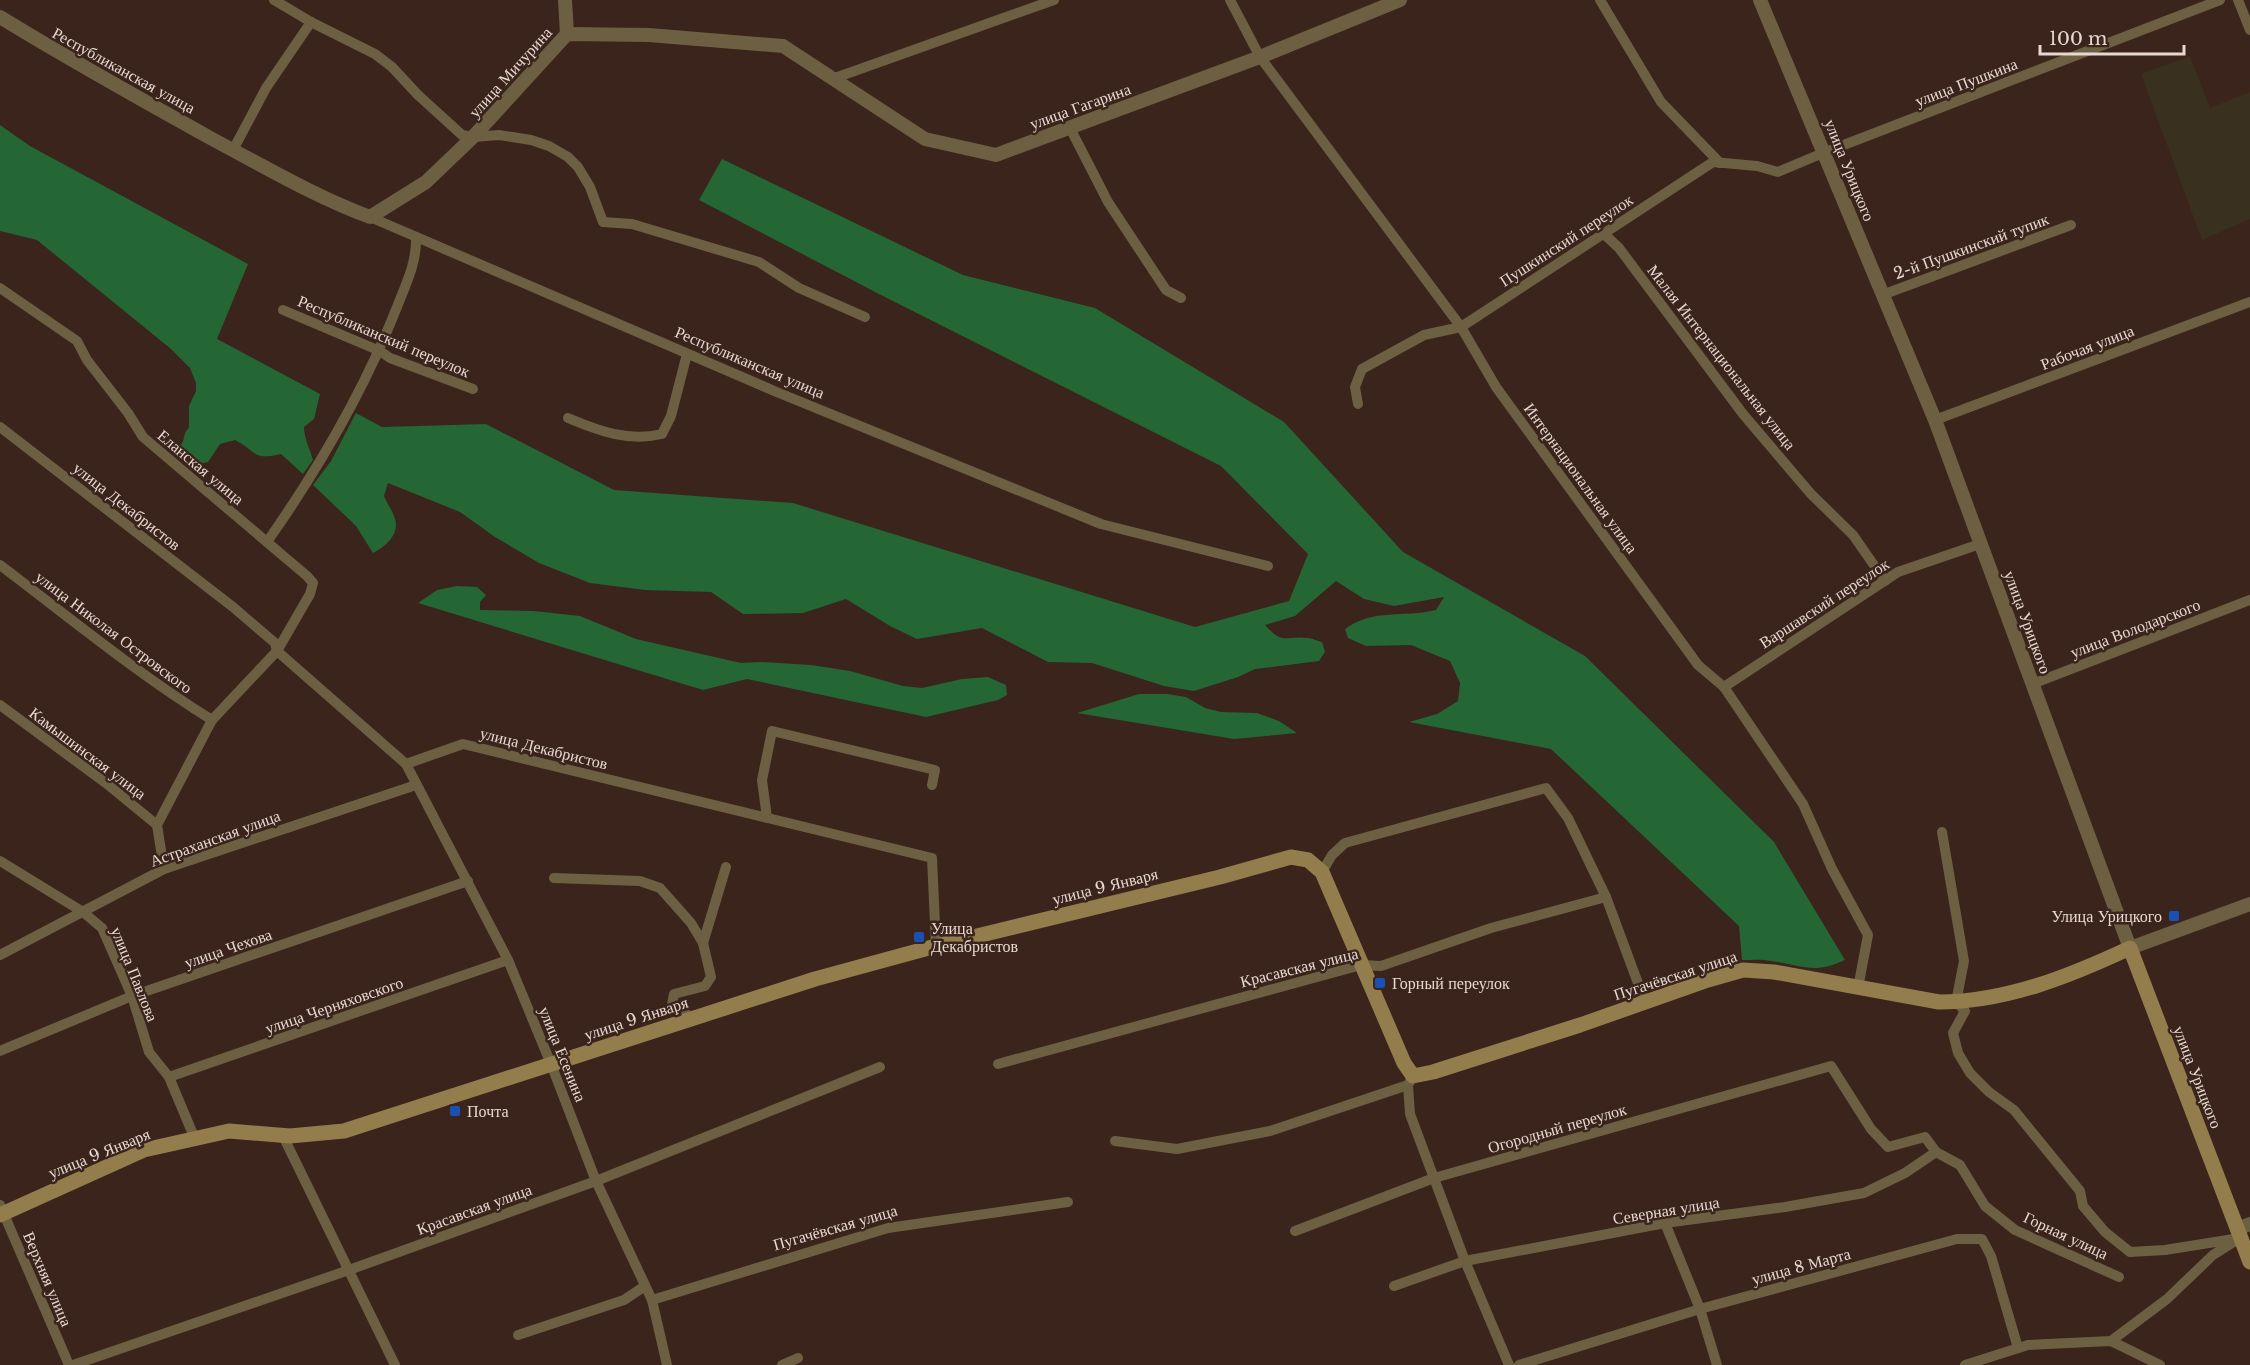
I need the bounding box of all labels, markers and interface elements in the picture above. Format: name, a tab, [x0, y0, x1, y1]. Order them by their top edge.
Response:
scale bar	[2040, 18, 2184, 56]
street label: Республиканская улица	[49, 22, 199, 118]
street label: улица Мичурина	[464, 23, 556, 121]
text: 100 m	[2049, 28, 2107, 50]
street label: улица Пушкина	[1912, 53, 2020, 111]
street label: улица Гагарина	[1027, 78, 1133, 134]
street label: улица Урицкого	[1820, 116, 1880, 224]
street label: Пушкинский переулок	[1496, 189, 1637, 291]
street label: 2-й Пушкинский тупик	[1891, 209, 2051, 283]
street label: Малая Интернациональная улица	[1643, 260, 1801, 454]
street label: Республиканский переулок	[295, 291, 473, 381]
street label: Рабочая улица	[2038, 320, 2136, 374]
street label: Республиканская улица	[672, 321, 828, 403]
street label: Интернациональная улица	[1520, 399, 1642, 557]
street label: Еланская улица	[154, 425, 248, 509]
street label: улица Декабристов	[69, 458, 185, 555]
street label: Варшавский переулок	[1755, 553, 1893, 652]
street label: улица Николая Островского	[31, 566, 197, 698]
street label: улица Урицкого	[2000, 568, 2056, 676]
street label: улица Володарского	[2067, 594, 2203, 662]
street label: Камышинская улица	[26, 703, 150, 803]
street label: улица Декабристов	[478, 722, 610, 774]
street label: Астраханская улица	[147, 805, 283, 871]
street label: улица 9 Января	[1050, 863, 1160, 909]
place label: Улица Урицкого	[2052, 906, 2162, 926]
marker: Улица Урицкого	[2167, 909, 2181, 923]
place label: Улица Декабристов	[931, 918, 1018, 956]
street label: улица Павлова	[107, 924, 163, 1024]
street label: улица Чехова	[182, 924, 274, 972]
marker: Улица Декабристов	[912, 930, 926, 944]
street label: Красавская улица	[1238, 943, 1360, 991]
street label: Пугачёвская улица	[1611, 946, 1739, 1004]
street label: улица Черняховского	[262, 972, 406, 1038]
place label: Горный переулок	[1392, 973, 1510, 993]
marker: Горный переулок	[1373, 976, 1387, 990]
street label: улица 9 Января	[582, 992, 691, 1044]
street label: улица Есенина	[535, 1003, 591, 1105]
street label: улица Урицкого	[2169, 1023, 2227, 1131]
street label: Огородный переулок	[1485, 1099, 1629, 1157]
place label: Почта	[467, 1101, 508, 1121]
marker: Почта	[448, 1104, 462, 1118]
street label: улица 9 Января	[45, 1123, 153, 1183]
street label: Красавская улица	[414, 1179, 534, 1239]
street label: Северная улица	[1611, 1192, 1721, 1228]
street label: Пугачёвская улица	[771, 1200, 899, 1254]
street label: Горная улица	[2021, 1207, 2111, 1263]
street label: Верхняя улица	[19, 1229, 77, 1329]
street label: улица 8 Марта	[1749, 1243, 1853, 1289]

